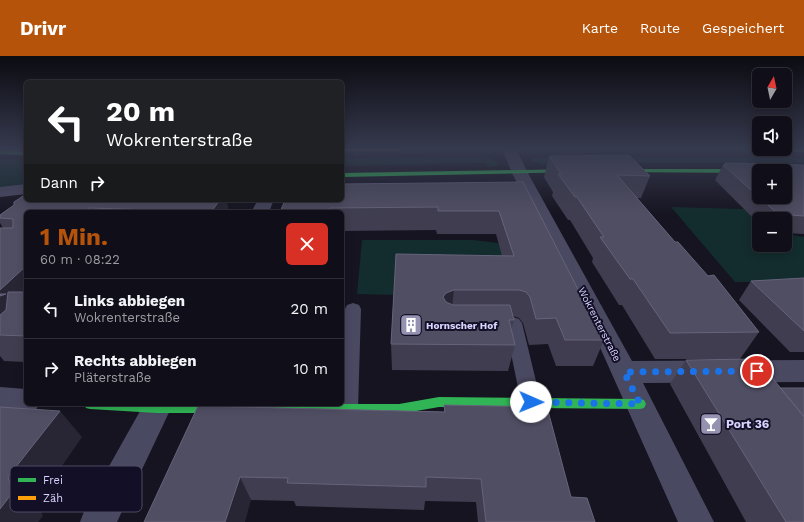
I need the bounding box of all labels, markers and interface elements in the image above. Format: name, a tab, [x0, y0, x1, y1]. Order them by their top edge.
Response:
text: Drivr	[20, 17, 66, 40]
text: Karte	[582, 20, 618, 36]
text: Route	[640, 20, 680, 36]
text: Gespeichert	[702, 20, 784, 36]
north arrow	[752, 68, 792, 108]
map controls	[752, 68, 792, 252]
text: 20 m	[106, 95, 175, 128]
icon: left	[40, 96, 92, 148]
button: sound	[752, 116, 792, 156]
text: Wokrenterstraße	[106, 129, 253, 150]
button: +	[752, 164, 792, 204]
icon: right	[86, 172, 108, 194]
text: Dann	[40, 174, 78, 192]
button: −	[752, 212, 792, 252]
text: 1 Min.	[40, 223, 108, 251]
button: close	[286, 223, 328, 265]
text: 60 m · 08:22	[40, 252, 120, 267]
street label: Wokrenterstraße	[576, 285, 623, 363]
text: Links abbiegen	[74, 292, 185, 310]
icon: left	[40, 298, 62, 320]
text: 20 m	[291, 300, 328, 318]
text: Wokrenterstraße	[74, 310, 180, 325]
building icon: Hornscher Hof	[398, 312, 424, 338]
place label: Hornscher Hof	[426, 320, 498, 331]
text: Rechts abbiegen	[74, 352, 196, 370]
pin	[740, 354, 774, 388]
icon: right	[40, 358, 62, 380]
text: 10 m	[293, 360, 328, 378]
icon: arrive	[746, 360, 768, 382]
text: Pläterstraße	[74, 370, 151, 385]
position arrow	[510, 381, 552, 423]
bar icon: Port 36	[698, 411, 724, 437]
place label: Port 36	[726, 417, 769, 431]
legend	[10, 466, 142, 512]
text: Frei	[43, 474, 63, 487]
text: Zäh	[43, 492, 63, 505]

